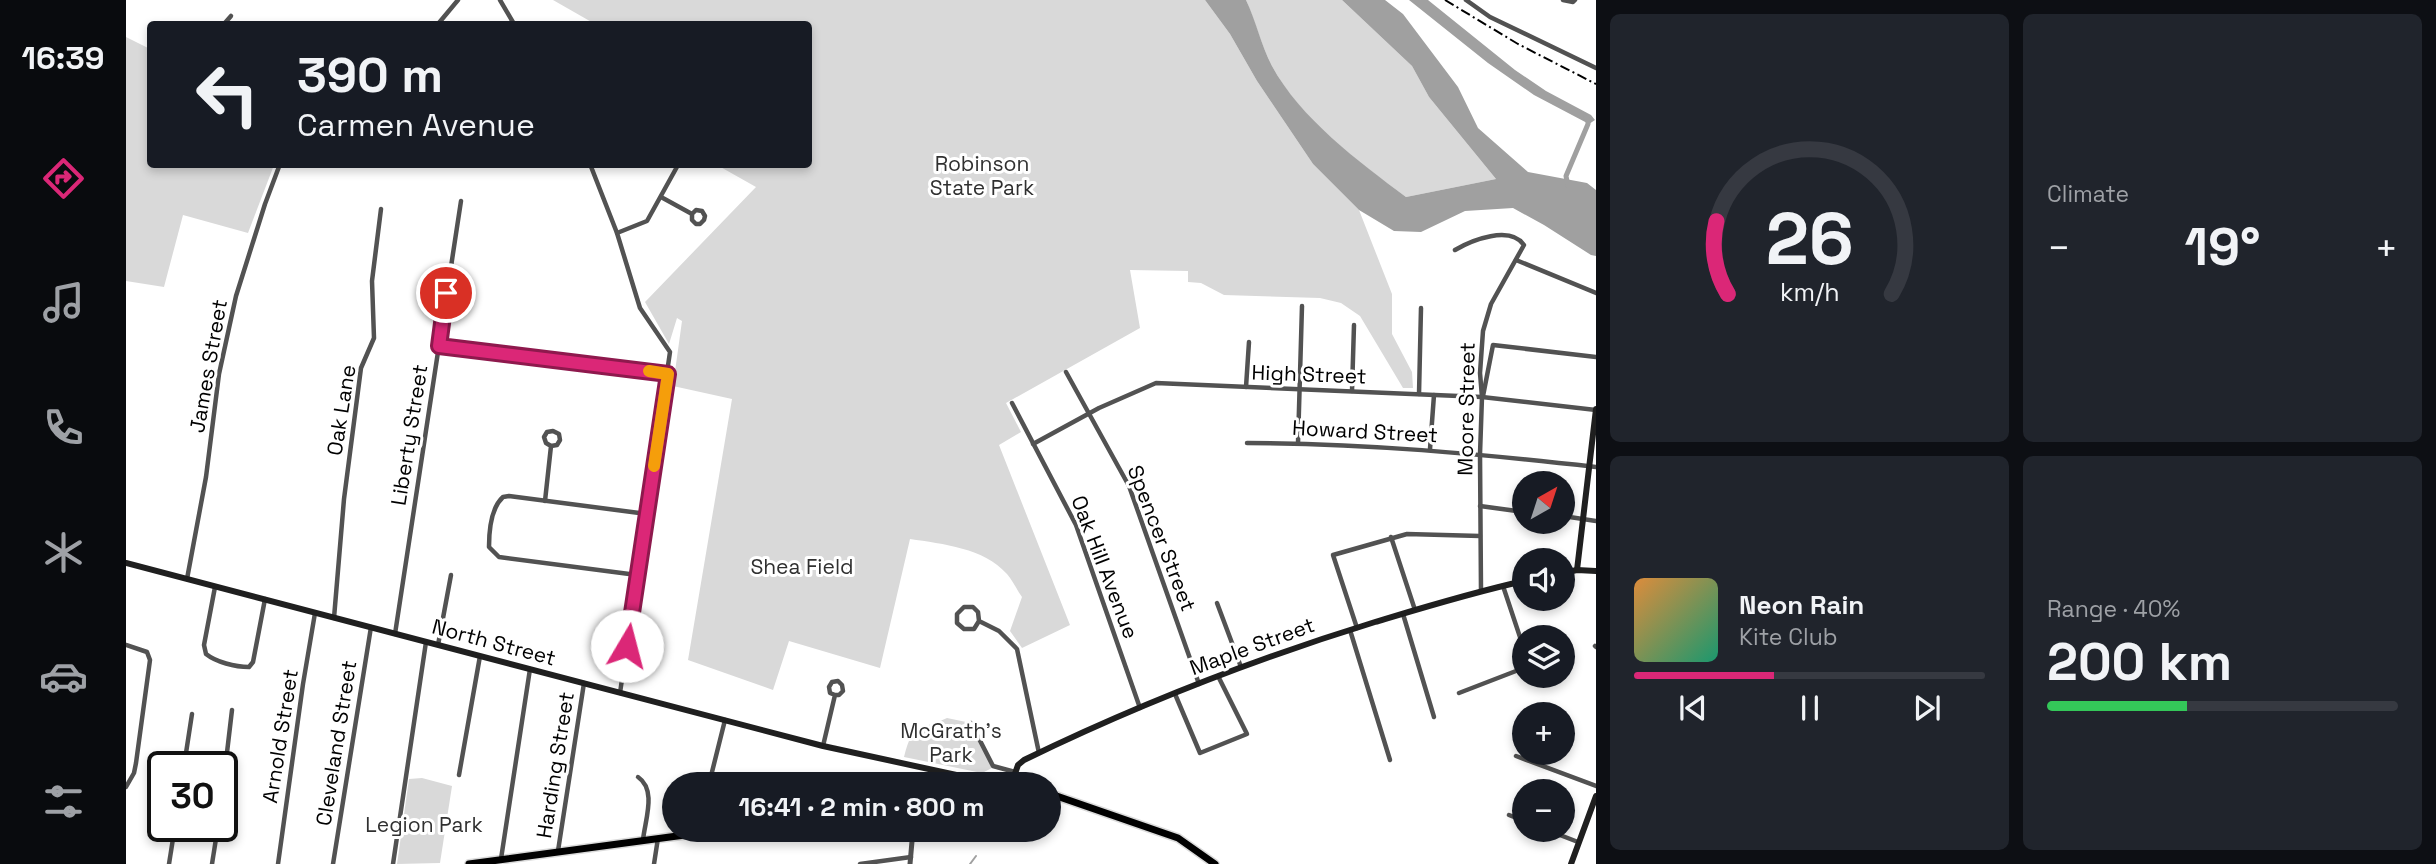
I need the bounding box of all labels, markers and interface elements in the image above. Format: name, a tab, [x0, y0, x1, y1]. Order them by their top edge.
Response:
text: 16:39	[21, 38, 105, 78]
text: 390 m	[297, 44, 443, 106]
icon: left	[182, 49, 273, 140]
text: Carmen Avenue	[297, 105, 535, 145]
park label: Robinson State Park	[930, 150, 1034, 201]
icon: directions	[39, 154, 88, 203]
text: Climate	[2047, 179, 2129, 209]
text: 26	[1765, 192, 1854, 285]
text: 19°	[2184, 214, 2261, 280]
text: −	[2047, 224, 2071, 272]
text: +	[2374, 224, 2398, 272]
pin	[416, 263, 476, 323]
icon: arrive	[427, 274, 465, 312]
text: km/h	[1780, 276, 1839, 308]
icon: music	[39, 278, 88, 327]
street label: James Street	[183, 297, 233, 435]
street label: Moore Street	[1451, 342, 1481, 476]
street label: High Street	[1251, 359, 1367, 389]
street label: Liberty Street	[385, 362, 433, 508]
street label: Oak Lane	[320, 363, 362, 457]
icon: phone	[39, 403, 88, 452]
street label: Howard Street	[1291, 414, 1439, 448]
street label: Spencer Street	[1122, 461, 1202, 615]
north arrow	[1512, 471, 1575, 534]
map controls	[1512, 471, 1575, 842]
street label: Oak Hill Avenue	[1065, 492, 1145, 642]
icon: climate	[39, 528, 88, 577]
button: sound	[1512, 548, 1575, 611]
park label: Shea Field	[750, 553, 854, 580]
text: Neon Rain	[1739, 588, 1864, 622]
text: Range · 40%	[2047, 594, 2180, 624]
position arrow	[590, 609, 664, 683]
street label: Maple Street	[1186, 611, 1318, 681]
street label: North Street	[429, 613, 559, 671]
text: Kite Club	[1739, 622, 1838, 652]
button: layers	[1512, 625, 1575, 688]
text: 200 km	[2047, 629, 2232, 695]
icon: car	[39, 652, 88, 701]
street label: Cleveland Street	[310, 658, 362, 828]
street label: Arnold Street	[256, 667, 304, 805]
icon: previous	[1674, 689, 1712, 727]
icon: pause	[1791, 689, 1829, 727]
icon: next	[1908, 689, 1946, 727]
street label: Harding Street	[530, 690, 580, 840]
button: +	[1512, 702, 1575, 765]
park label: McGrath's Park	[900, 717, 1002, 768]
speed limit sign: 30	[147, 751, 238, 842]
icon: filters	[39, 777, 88, 826]
button: −	[1512, 779, 1575, 842]
text: 16:41 · 2 min · 800 m	[739, 790, 984, 824]
park label: Legion Park	[365, 811, 483, 838]

